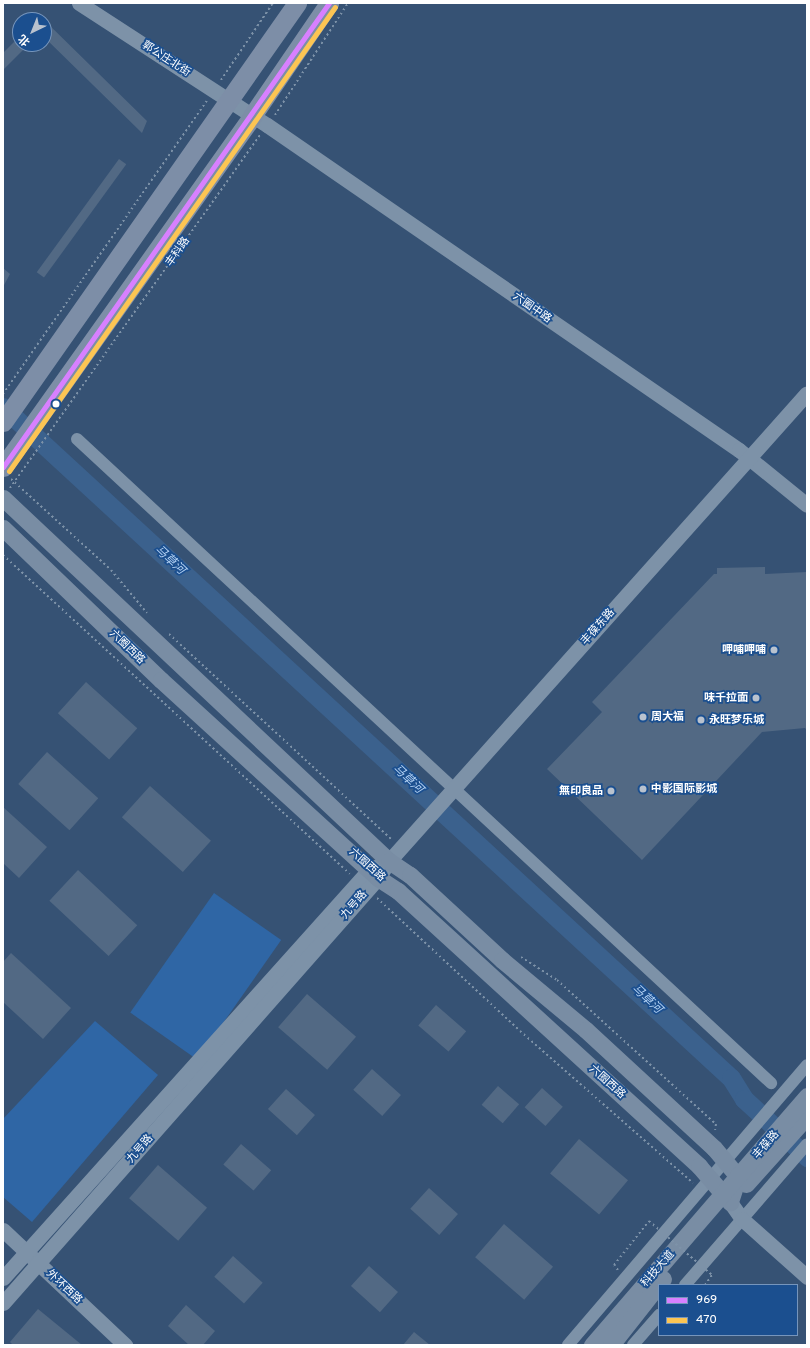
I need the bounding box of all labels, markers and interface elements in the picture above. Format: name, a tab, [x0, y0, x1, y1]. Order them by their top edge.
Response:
north arrow	[12, 12, 52, 52]
text: 北	[16, 31, 33, 49]
street label: 郭公庄北街	[139, 38, 193, 80]
street label: 丰科路	[163, 235, 193, 269]
street label: 六圈中路	[510, 290, 554, 326]
unlabelled marker	[51, 399, 61, 409]
water label: 马草河	[151, 543, 187, 579]
street label: 丰葆东路	[578, 606, 618, 648]
street label: 六圈西路	[107, 627, 147, 667]
place label: 呷哺呷哺	[722, 643, 766, 657]
marker: 呷哺呷哺	[769, 645, 779, 655]
place label: 味千拉面	[704, 691, 748, 705]
marker: 味千拉面	[751, 693, 761, 703]
place label: 周大福	[651, 710, 684, 724]
marker: 周大福	[638, 712, 648, 722]
place label: 永旺梦乐城	[709, 713, 764, 727]
marker: 永旺梦乐城	[696, 715, 706, 725]
water label: 马草河	[389, 762, 425, 798]
place label: 中影国际影城	[651, 782, 717, 796]
place label: 無印良品	[559, 784, 603, 798]
marker: 中影国际影城	[638, 784, 648, 794]
marker: 無印良品	[606, 786, 616, 796]
street label: 六圈西路	[346, 845, 388, 885]
street label: 九号路	[338, 888, 370, 922]
water label: 马草河	[628, 982, 664, 1018]
street label: 六圈西路	[586, 1062, 628, 1102]
street label: 丰葆路	[750, 1128, 782, 1162]
street label: 九号路	[124, 1132, 156, 1166]
street label: 科技大道	[639, 1248, 677, 1290]
street label: 外环西路	[43, 1267, 85, 1307]
legend	[658, 1284, 798, 1336]
text: 969	[696, 1292, 717, 1308]
text: 470	[696, 1312, 717, 1328]

